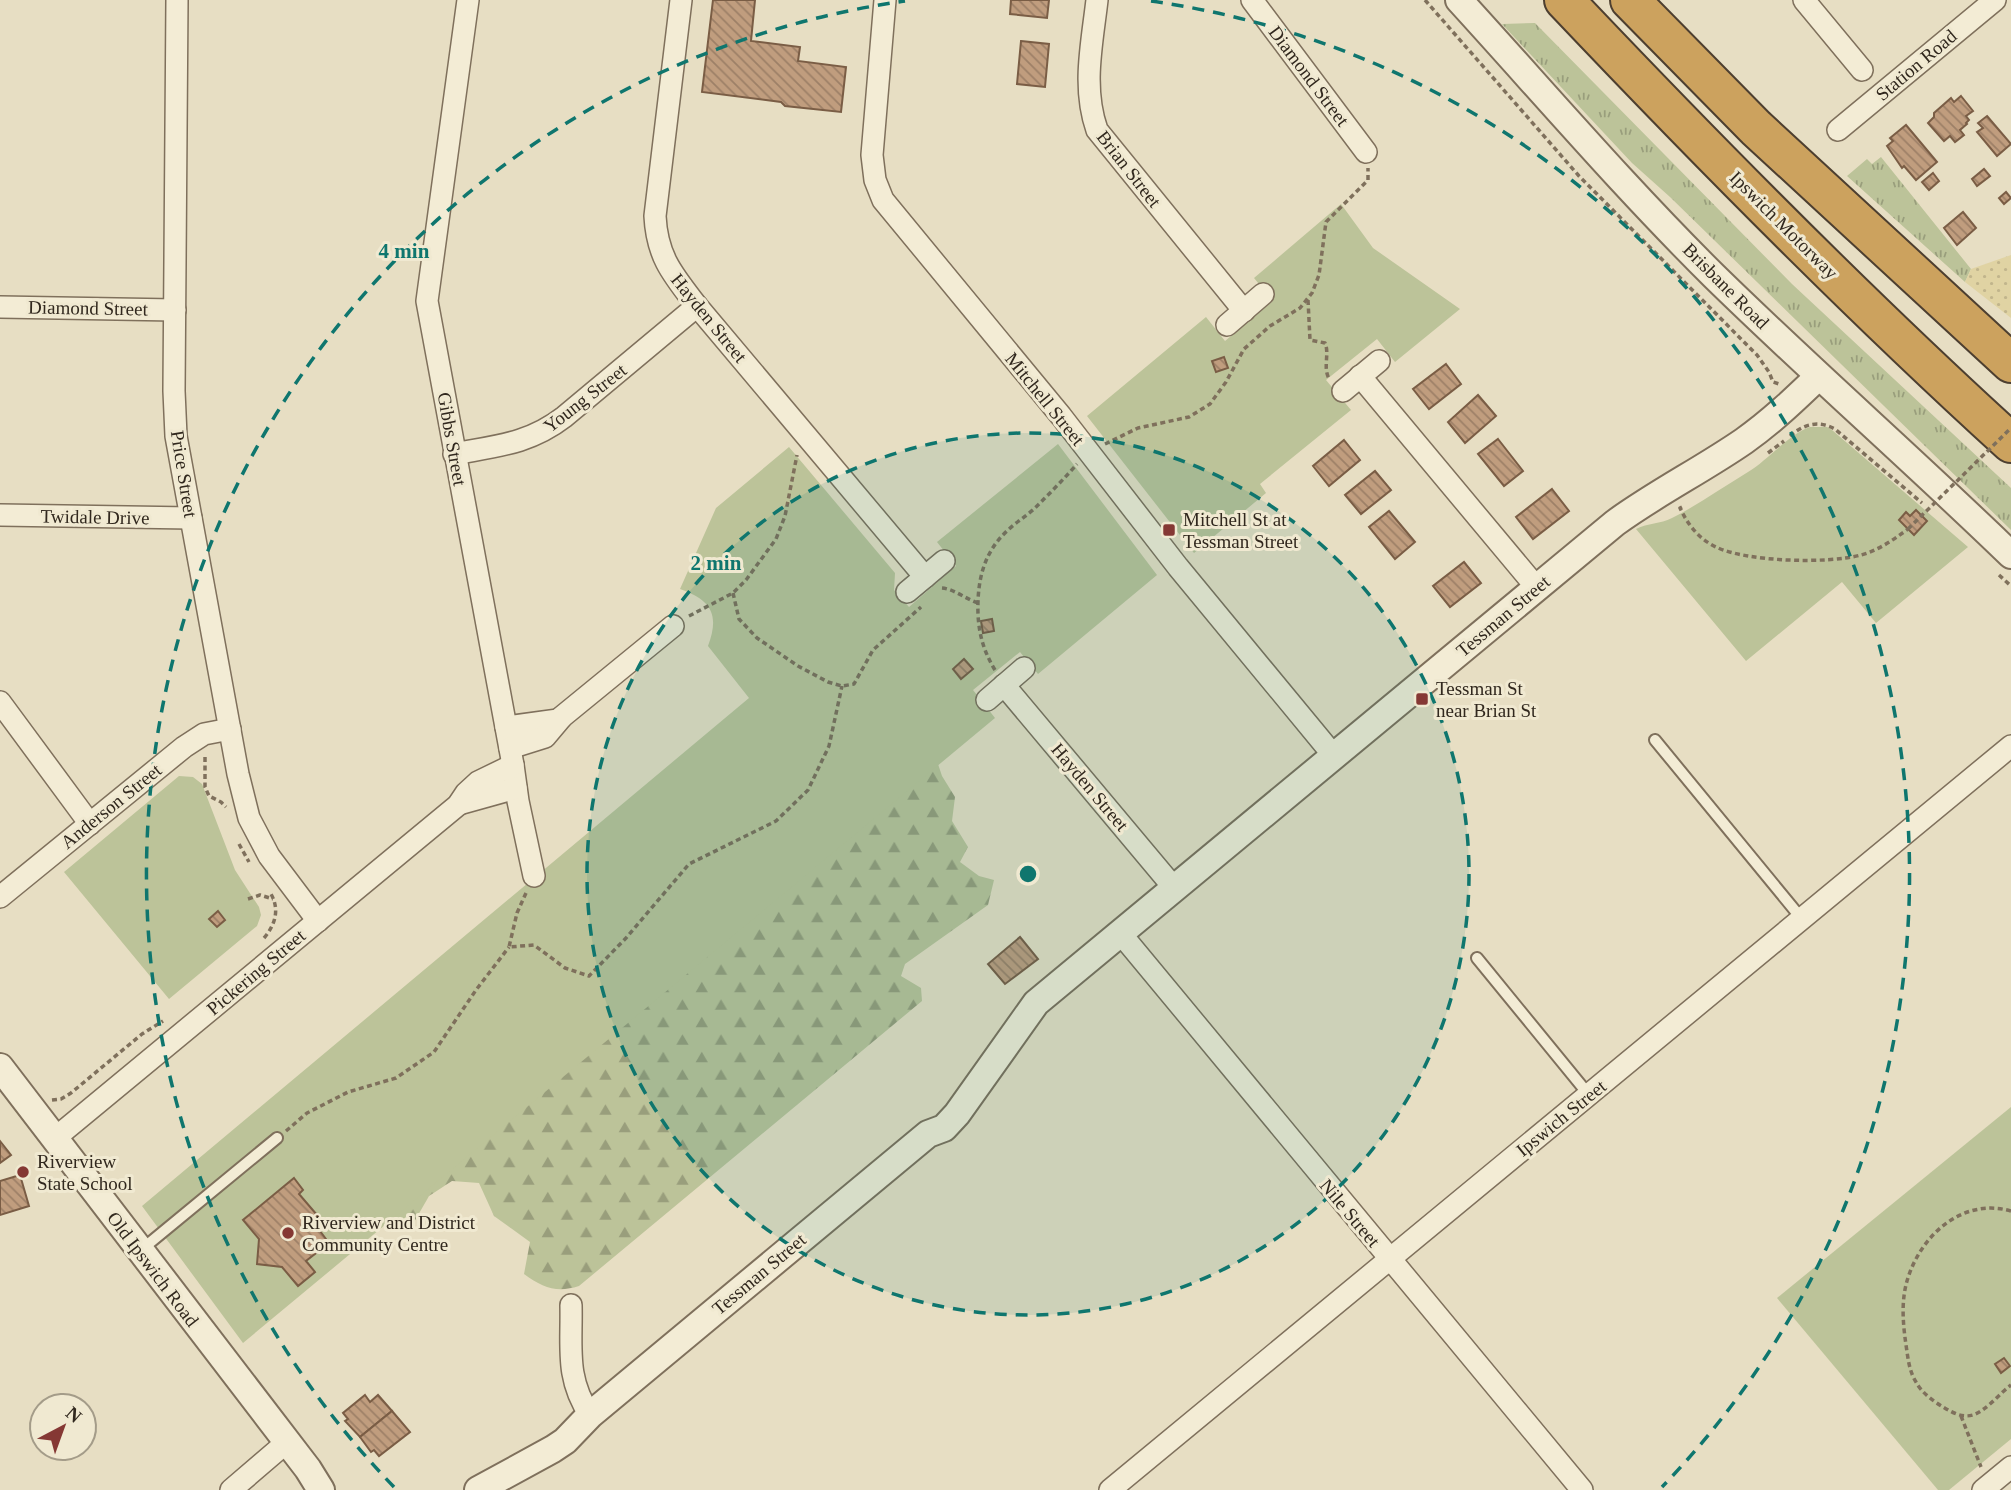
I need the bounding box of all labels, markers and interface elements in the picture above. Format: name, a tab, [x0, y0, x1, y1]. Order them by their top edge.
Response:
street label: Diamond Street	[1265, 22, 1354, 131]
street label: Station Road	[1871, 25, 1961, 105]
street label: Brian Street	[1093, 127, 1166, 212]
street label: Ipswich Motorway	[1726, 167, 1843, 284]
text: 4 min	[379, 239, 430, 263]
street label: Brisbane Road	[1679, 239, 1774, 334]
street label: Hayden Street	[667, 269, 752, 367]
street label: Diamond Street	[28, 296, 149, 320]
street label: Mitchell Street	[1001, 348, 1089, 450]
street label: Young Street	[540, 359, 631, 437]
street label: Gibbs Street	[433, 391, 471, 488]
street label: Price Street	[167, 429, 201, 520]
street label: Twidale Drive	[40, 506, 150, 528]
place label: Mitchell St at Tessman Street	[1183, 509, 1299, 552]
marker: Mitchell St at Tessman Street	[1161, 522, 1177, 538]
text: 2 min	[691, 551, 742, 575]
street label: Tessman Street	[1452, 570, 1554, 661]
place label: Tessman St near Brian St	[1436, 678, 1537, 721]
marker: Tessman St near Brian St	[1414, 691, 1430, 707]
street label: Hayden Street	[1047, 739, 1133, 836]
street label: Anderson Street	[57, 759, 166, 853]
centre of rings	[1016, 862, 1040, 886]
street label: Pickering Street	[203, 924, 310, 1019]
street label: Ipswich Street	[1512, 1075, 1611, 1161]
place label: Riverview State School	[37, 1151, 133, 1194]
marker: Riverview State School	[15, 1164, 31, 1180]
street label: Nile Street	[1316, 1175, 1385, 1252]
street label: Old Ipswich Road	[103, 1207, 203, 1331]
place label: Riverview and District Community Centre	[302, 1212, 476, 1255]
marker: Riverview and District Community Centre	[280, 1225, 296, 1241]
street label: Tessman Street	[708, 1228, 810, 1319]
north arrow	[28, 1392, 98, 1462]
text: N	[62, 1402, 86, 1427]

